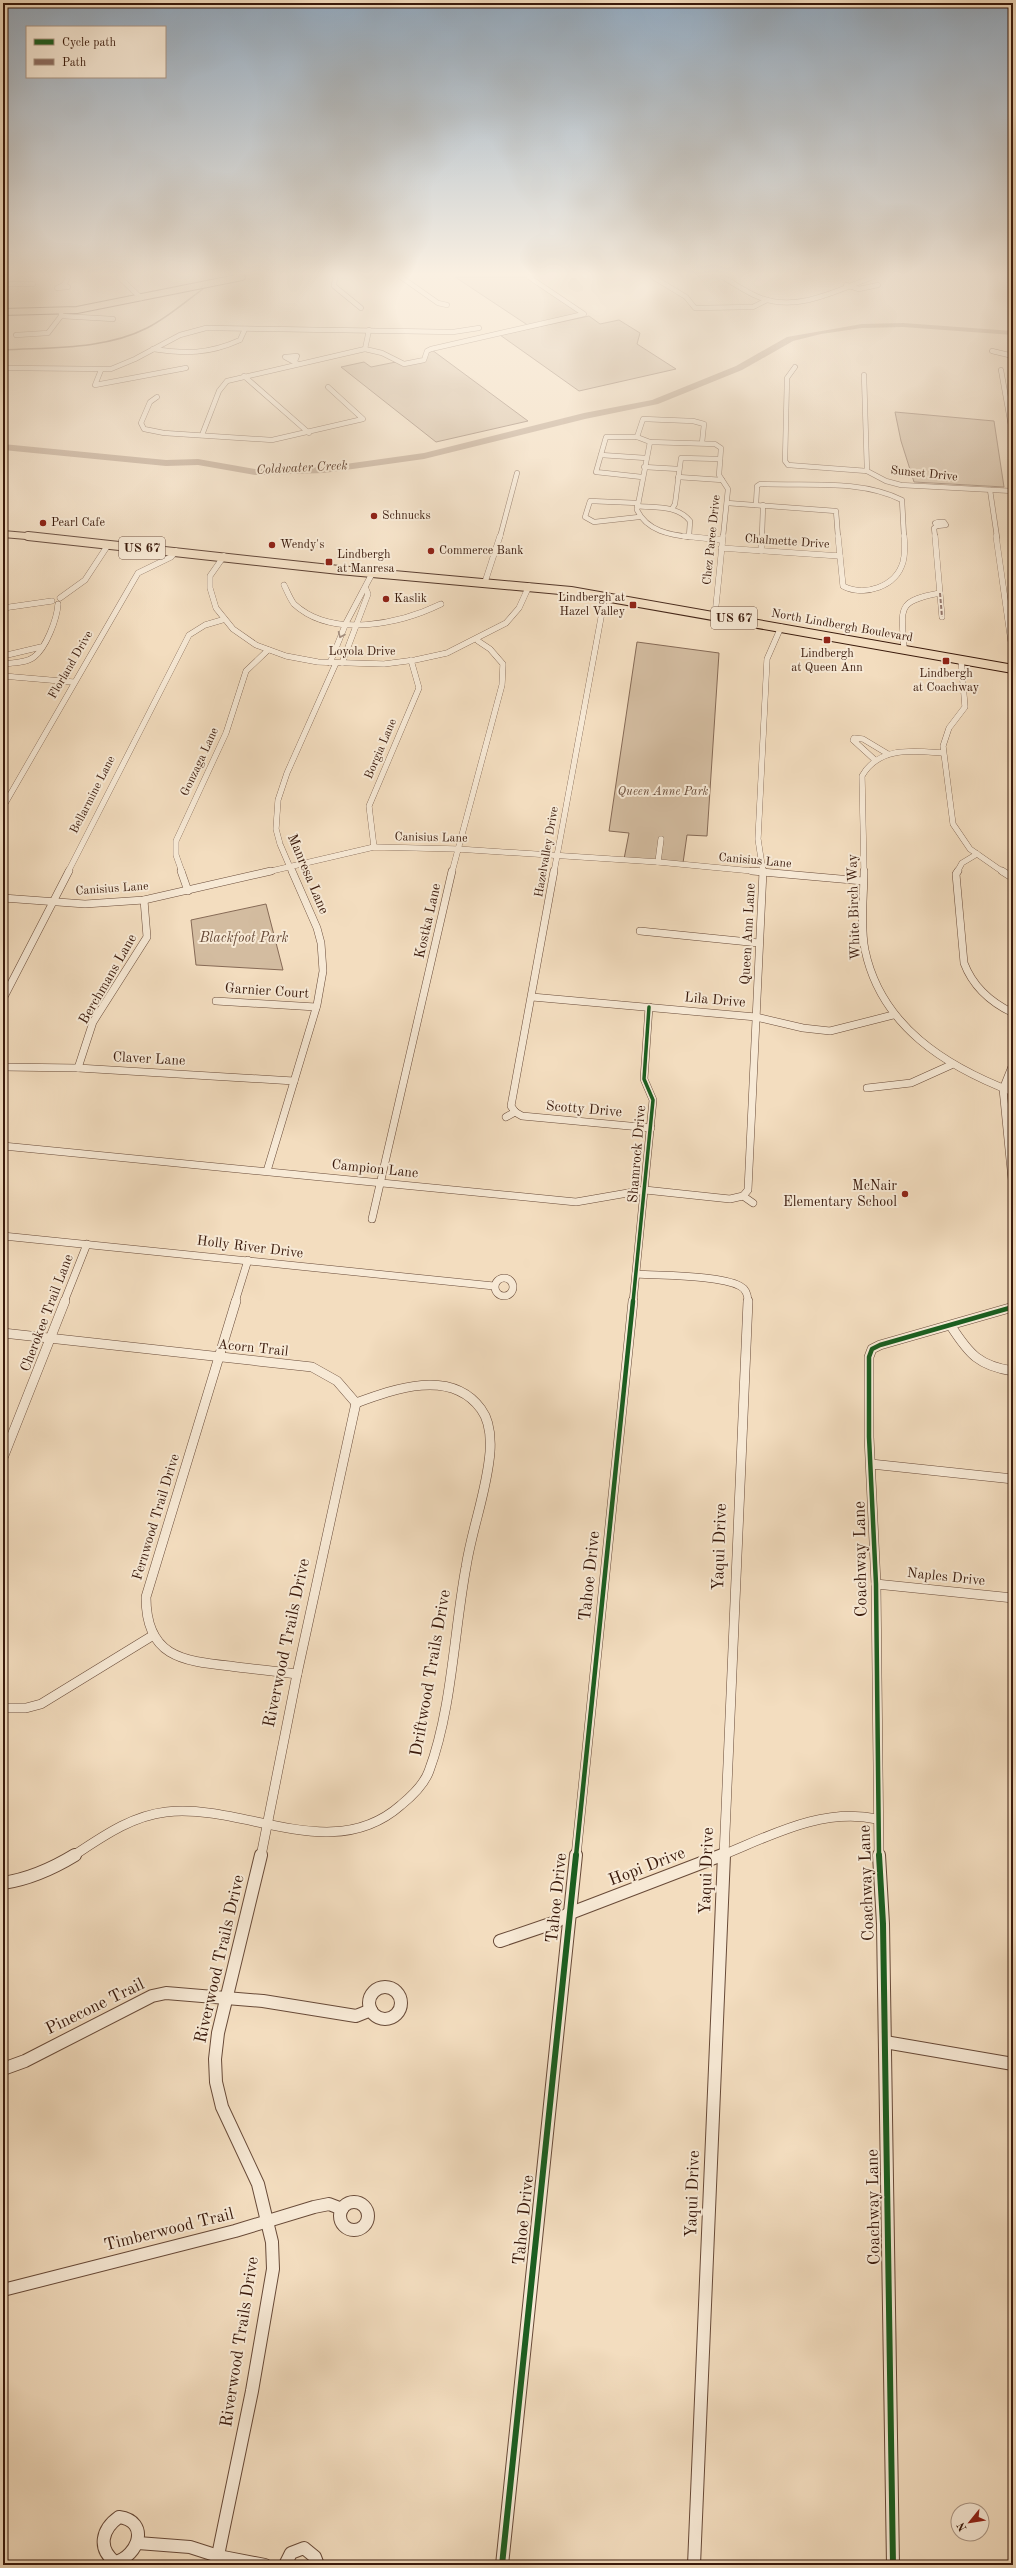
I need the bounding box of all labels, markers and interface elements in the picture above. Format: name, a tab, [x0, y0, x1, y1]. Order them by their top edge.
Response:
legend	[26, 26, 166, 78]
text: Cycle path	[62, 37, 117, 49]
text: Path	[62, 57, 87, 69]
water label: Coldwater Creek	[256, 459, 348, 477]
street label: Sunset Drive	[890, 465, 959, 484]
street label: Chez Paree Drive	[701, 494, 723, 586]
place label: Schnucks	[382, 510, 431, 522]
marker: Schnucks	[369, 511, 379, 521]
place label: Pearl Cafe	[51, 517, 105, 529]
marker: Pearl Cafe	[38, 518, 48, 528]
street label: Chalmette Drive	[744, 533, 830, 551]
road number: US 67	[119, 537, 165, 559]
place label: Wendy's	[280, 539, 324, 551]
marker: Wendy's	[267, 540, 277, 550]
place label: Commerce Bank	[439, 545, 524, 557]
marker: Commerce Bank	[426, 546, 436, 556]
place label: Lindbergh at Manresa	[337, 549, 395, 575]
marker: Lindbergh at Manresa	[324, 557, 334, 567]
place label: Lindbergh at Hazel Valley	[558, 592, 626, 618]
place label: Kaslik	[394, 593, 427, 605]
marker: Kaslik	[381, 594, 391, 604]
marker: Lindbergh at Hazel Valley	[628, 600, 638, 610]
road number: US 67	[711, 607, 757, 629]
street label: North Lindbergh Boulevard	[770, 608, 914, 644]
street label: Florland Drive	[47, 629, 96, 701]
one-way arrow	[338, 631, 346, 638]
marker: Lindbergh at Queen Ann	[822, 635, 832, 645]
street label: Loyola Drive	[328, 646, 396, 658]
place label: Lindbergh at Queen Ann	[791, 648, 863, 674]
marker: Lindbergh at Coachway	[941, 656, 951, 666]
place label: Lindbergh at Coachway	[913, 668, 980, 694]
street label: Borgia Lane	[363, 717, 399, 781]
street label: Gonzaga Lane	[179, 725, 221, 798]
street label: Bellarmine Lane	[68, 754, 118, 836]
park label: Queen Anne Park	[618, 786, 709, 798]
street label: Hazelvalley Drive	[533, 805, 561, 898]
street label: Canisius Lane	[394, 831, 468, 845]
street label: Manresa Lane	[285, 832, 331, 916]
street label: Canisius Lane	[718, 852, 792, 870]
street label: White Birch Way	[845, 853, 863, 960]
street label: Canisius Lane	[75, 880, 149, 898]
street label: Kostka Lane	[413, 882, 443, 960]
street label: Queen Ann Lane	[738, 883, 758, 985]
park label: Blackfoot Park	[199, 931, 289, 946]
street label: Berchmans Lane	[77, 932, 139, 1026]
street label: Garnier Court	[224, 981, 310, 1001]
street label: Lila Drive	[684, 990, 746, 1010]
street label: Claver Lane	[112, 1050, 186, 1068]
street label: Scotty Drive	[545, 1099, 623, 1119]
street label: Shamrock Drive	[626, 1105, 648, 1203]
street label: Campion Lane	[331, 1157, 419, 1181]
place label: McNair Elementary School	[783, 1179, 897, 1209]
marker: McNair Elementary School	[900, 1189, 910, 1199]
street label: Holly River Drive	[196, 1234, 304, 1260]
street label: Cherokee Trail Lane	[18, 1252, 76, 1374]
street label: Acorn Trail	[217, 1337, 289, 1359]
street label: Fernwood Trail Drive	[130, 1452, 182, 1582]
street label: Coachway Lane	[851, 1501, 871, 1617]
street label: Yaqui Drive	[710, 1503, 730, 1591]
street label: Tahoe Drive	[577, 1530, 603, 1622]
street label: Riverwood Trails Drive	[261, 1557, 313, 1729]
street label: Naples Drive	[906, 1566, 986, 1588]
street label: Driftwood Trails Drive	[408, 1588, 454, 1758]
street label: Coachway Lane	[856, 1824, 878, 1941]
street label: Yaqui Drive	[697, 1827, 717, 1915]
street label: Hopi Drive	[606, 1845, 688, 1889]
street label: Tahoe Drive	[544, 1852, 570, 1944]
street label: Riverwood Trails Drive	[192, 1873, 248, 2045]
street label: Pinecone Trail	[43, 1976, 147, 2038]
street label: Coachway Lane	[864, 2149, 884, 2265]
street label: Yaqui Drive	[683, 2150, 703, 2238]
street label: Tahoe Drive	[511, 2174, 537, 2266]
street label: Timberwood Trail	[102, 2206, 236, 2254]
street label: Riverwood Trails Drive	[218, 2255, 262, 2428]
north arrow	[950, 2502, 990, 2542]
text: N	[955, 2519, 970, 2533]

